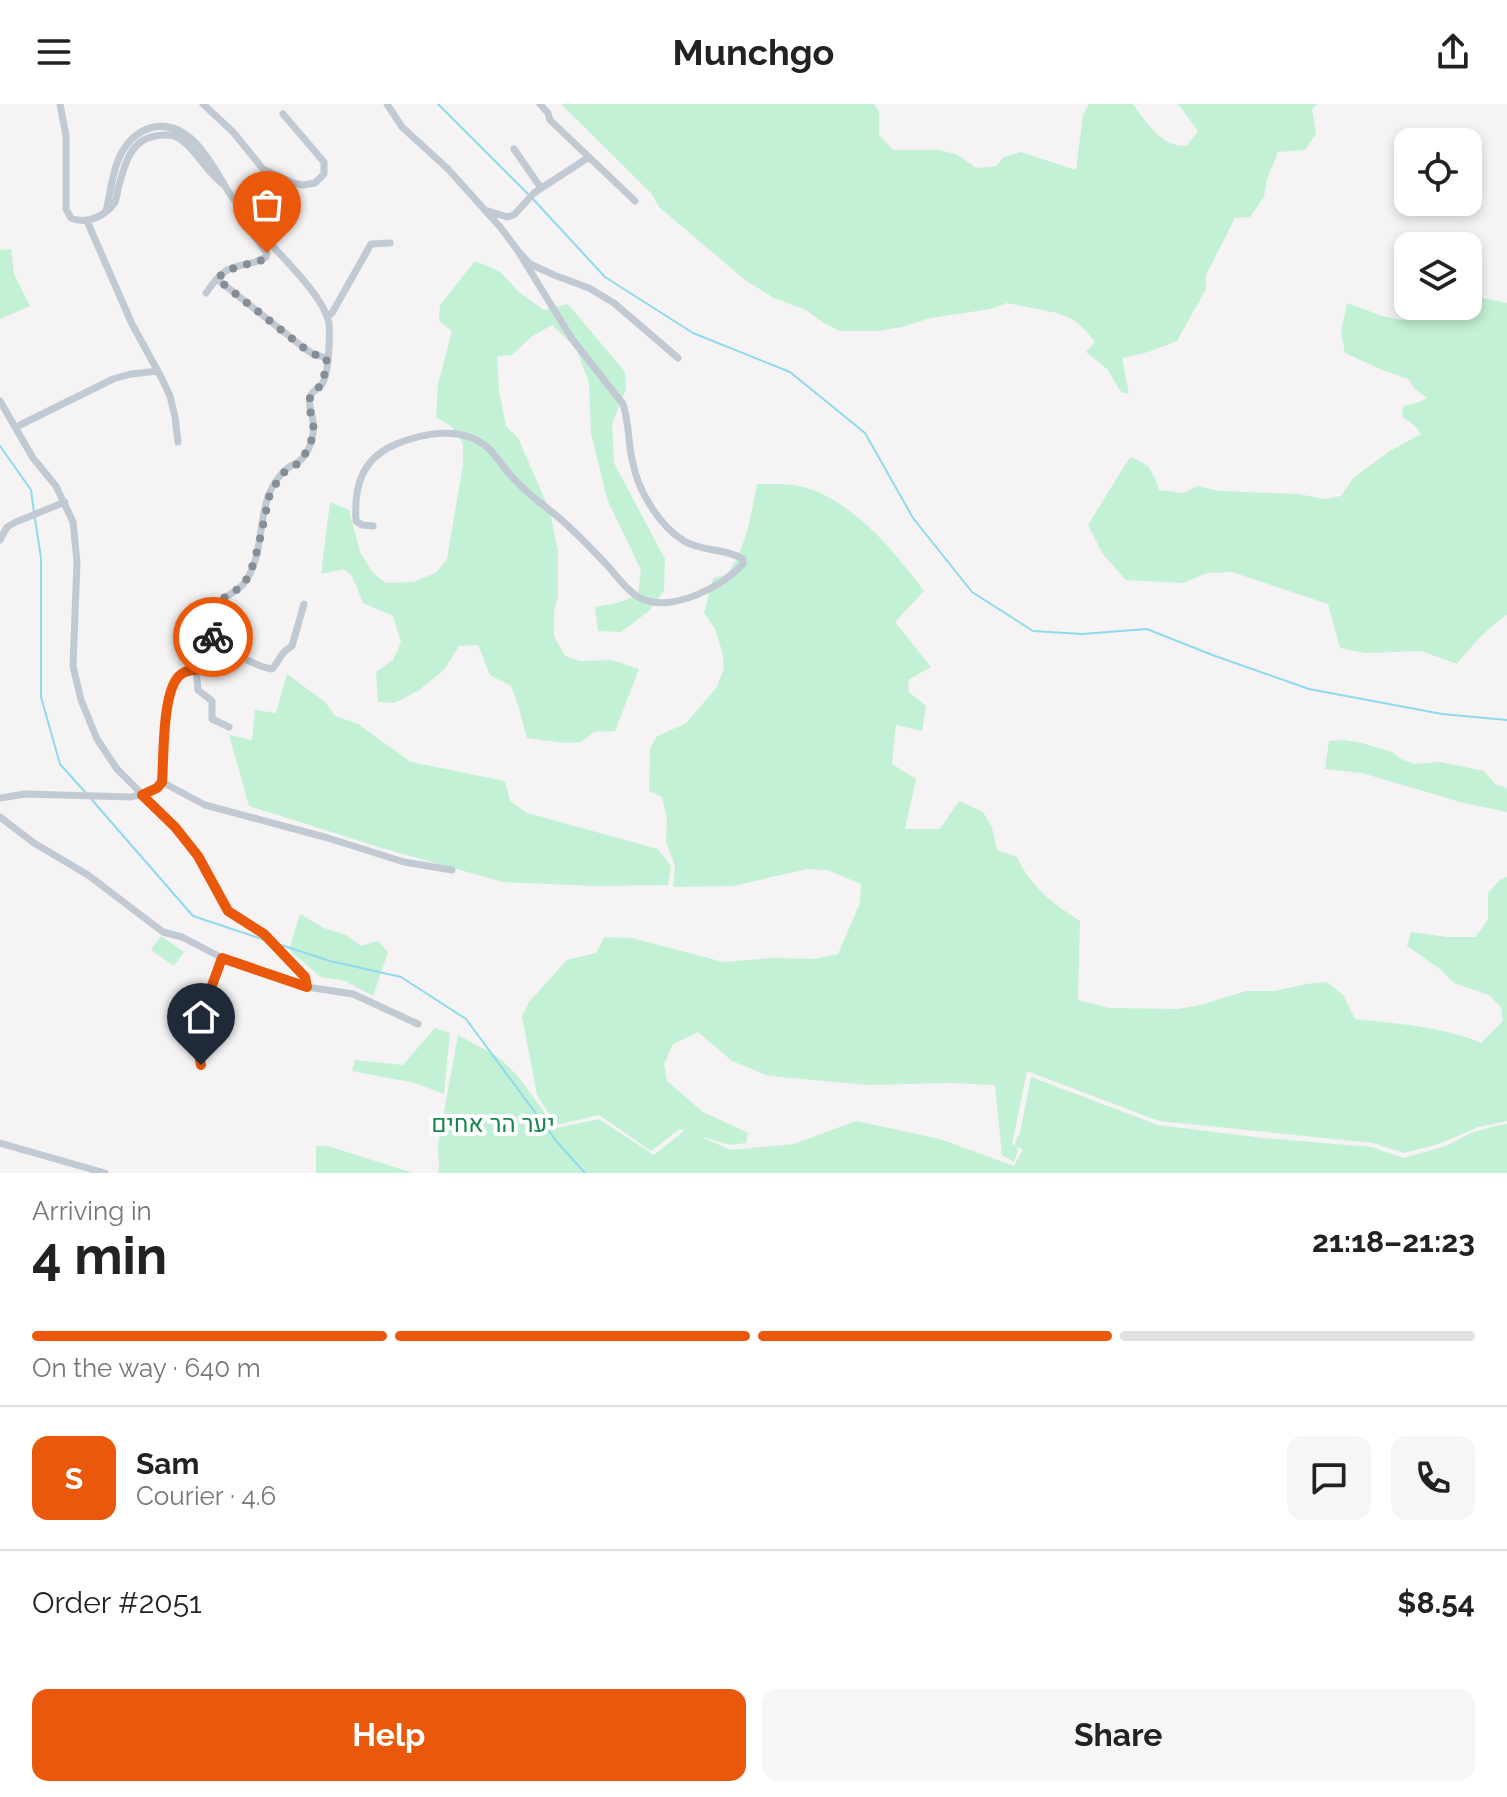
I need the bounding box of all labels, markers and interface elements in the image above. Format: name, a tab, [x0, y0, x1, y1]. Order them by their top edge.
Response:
icon: menu	[32, 30, 76, 74]
icon: share	[1431, 30, 1475, 74]
text: Munchgo	[673, 31, 834, 73]
map controls	[1394, 128, 1482, 320]
button: locate	[1394, 128, 1482, 216]
pin	[233, 171, 301, 253]
icon: bag	[245, 183, 289, 227]
button: layers	[1394, 232, 1482, 320]
courier	[173, 597, 253, 677]
icon: bike	[191, 615, 235, 659]
pin	[167, 983, 235, 1065]
icon: home	[179, 995, 223, 1039]
park label: יער הר אחים	[431, 1109, 555, 1138]
text: Arriving in	[32, 1196, 152, 1226]
text: 21:18–21:23	[1312, 1224, 1475, 1259]
text: 4 min	[32, 1225, 167, 1286]
text: On the way · 640 m	[32, 1353, 261, 1383]
button: chat	[1287, 1436, 1371, 1520]
button: phone	[1391, 1436, 1475, 1520]
text: Sam	[136, 1446, 199, 1481]
text: S	[65, 1461, 83, 1496]
text: Courier · 4.6	[136, 1481, 276, 1511]
text: Order #2051	[32, 1585, 202, 1620]
text: $8.54	[1397, 1585, 1475, 1620]
button: Help	[32, 1689, 746, 1781]
button: Share	[762, 1689, 1475, 1781]

